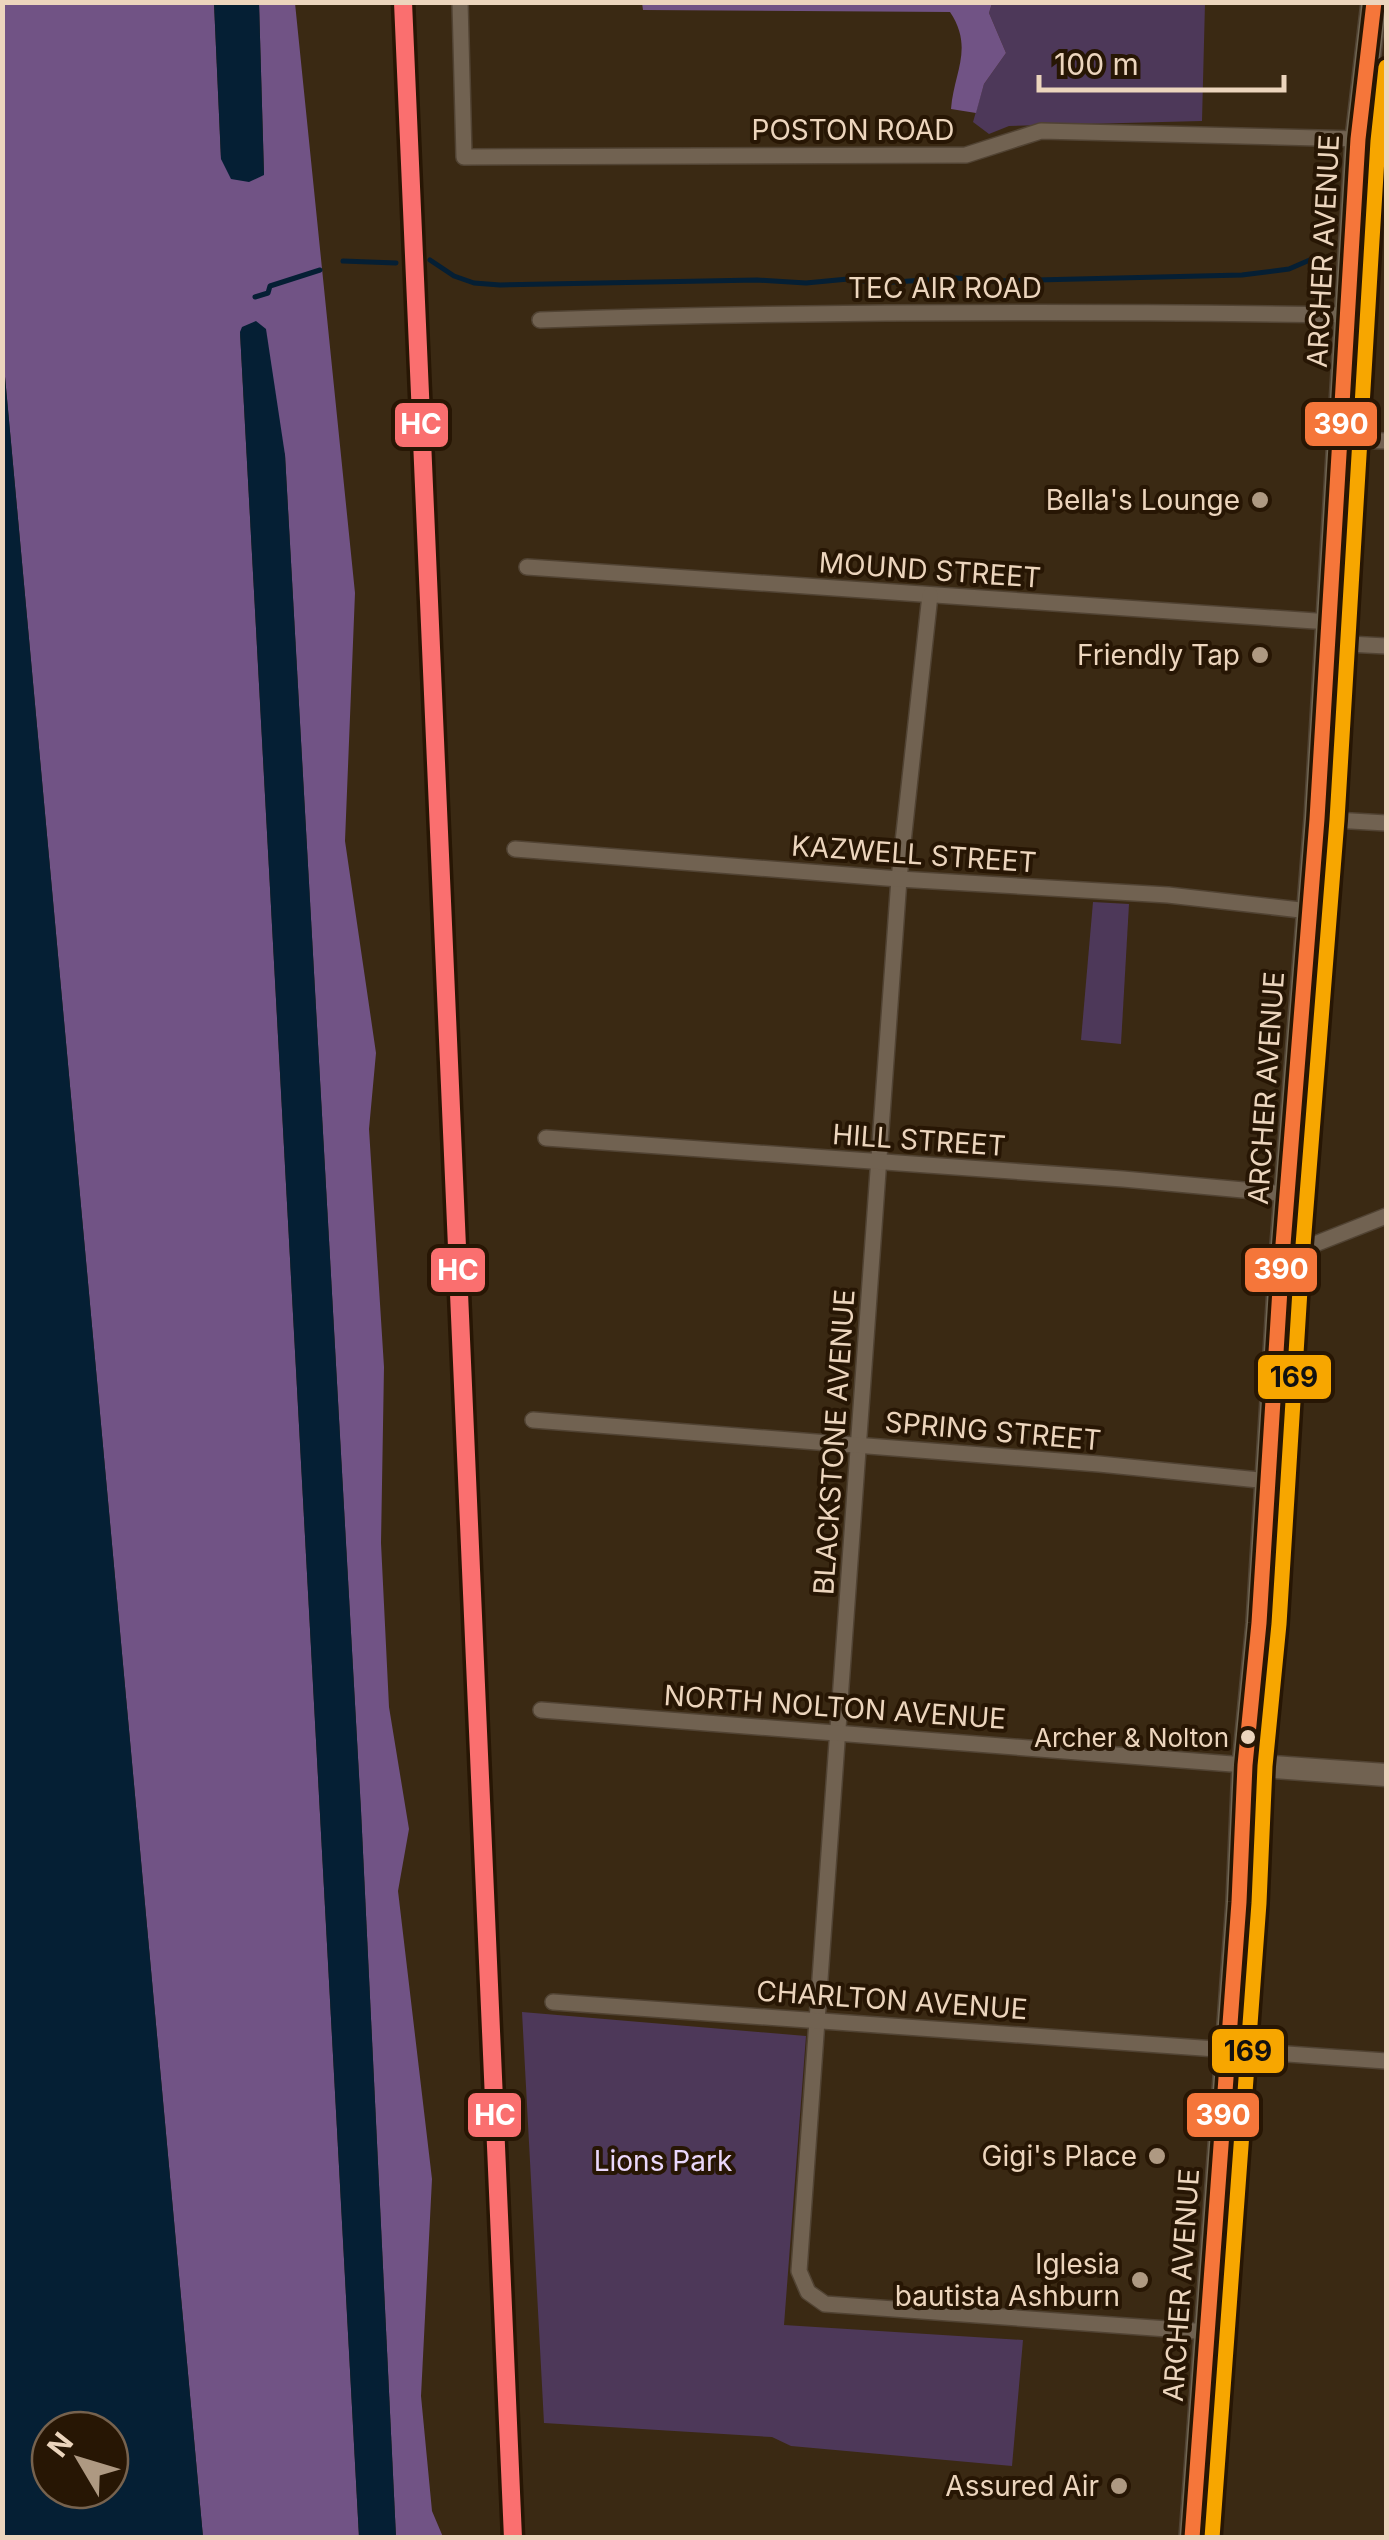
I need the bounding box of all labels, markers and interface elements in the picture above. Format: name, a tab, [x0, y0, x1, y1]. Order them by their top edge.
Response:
scale bar	[1039, 30, 1284, 92]
text: 100 m	[1054, 46, 1139, 82]
street label: POSTON ROAD	[752, 113, 954, 147]
street label: ARCHER AVENUE	[1300, 133, 1346, 369]
street label: TEC AIR ROAD	[848, 271, 1042, 305]
line badge: 390	[1303, 400, 1379, 448]
line badge: HC	[393, 401, 450, 449]
text: HC	[400, 407, 442, 441]
text: 390	[1313, 407, 1369, 441]
place label: Bella's Lounge	[1046, 483, 1240, 517]
marker: Bella's Lounge	[1249, 489, 1271, 511]
street label: MOUND STREET	[818, 545, 1042, 595]
place label: Friendly Tap	[1077, 638, 1240, 672]
marker: Friendly Tap	[1249, 644, 1271, 666]
street label: KAZWELL STREET	[790, 828, 1038, 880]
street label: ARCHER AVENUE	[1241, 970, 1291, 1206]
street label: HILL STREET	[831, 1117, 1007, 1163]
line badge: HC	[429, 1246, 487, 1294]
line badge: 390	[1243, 1246, 1319, 1294]
text: 390	[1253, 1252, 1309, 1286]
text: HC	[437, 1253, 479, 1287]
street label: BLACKSTONE AVENUE	[806, 1288, 862, 1596]
line badge: 169	[1256, 1353, 1333, 1401]
text: 169	[1270, 1360, 1318, 1394]
street label: SPRING STREET	[883, 1405, 1103, 1457]
street label: NORTH NOLTON AVENUE	[663, 1678, 1007, 1736]
place label: Archer & Nolton	[1034, 1722, 1229, 1753]
marker: Archer & Nolton	[1238, 1727, 1258, 1747]
street label: CHARLTON AVENUE	[755, 1974, 1029, 2026]
line badge: 169	[1210, 2027, 1286, 2075]
text: 169	[1224, 2034, 1272, 2068]
line badge: HC	[466, 2091, 523, 2139]
line badge: 390	[1185, 2091, 1261, 2139]
text: HC	[474, 2098, 516, 2132]
text: 390	[1195, 2098, 1251, 2132]
place label: Gigi's Place	[982, 2139, 1137, 2173]
park label: Lions Park	[594, 2144, 732, 2178]
marker: Gigi's Place	[1146, 2145, 1168, 2167]
street label: ARCHER AVENUE	[1156, 2167, 1206, 2403]
place label: Iglesia bautista Ashburn	[895, 2247, 1120, 2313]
marker: Iglesia bautista Ashburn	[1129, 2269, 1151, 2291]
north arrow	[30, 2410, 130, 2510]
text: N	[40, 2426, 80, 2463]
place label: Assured Air	[945, 2469, 1099, 2503]
marker: Assured Air	[1108, 2475, 1130, 2497]

